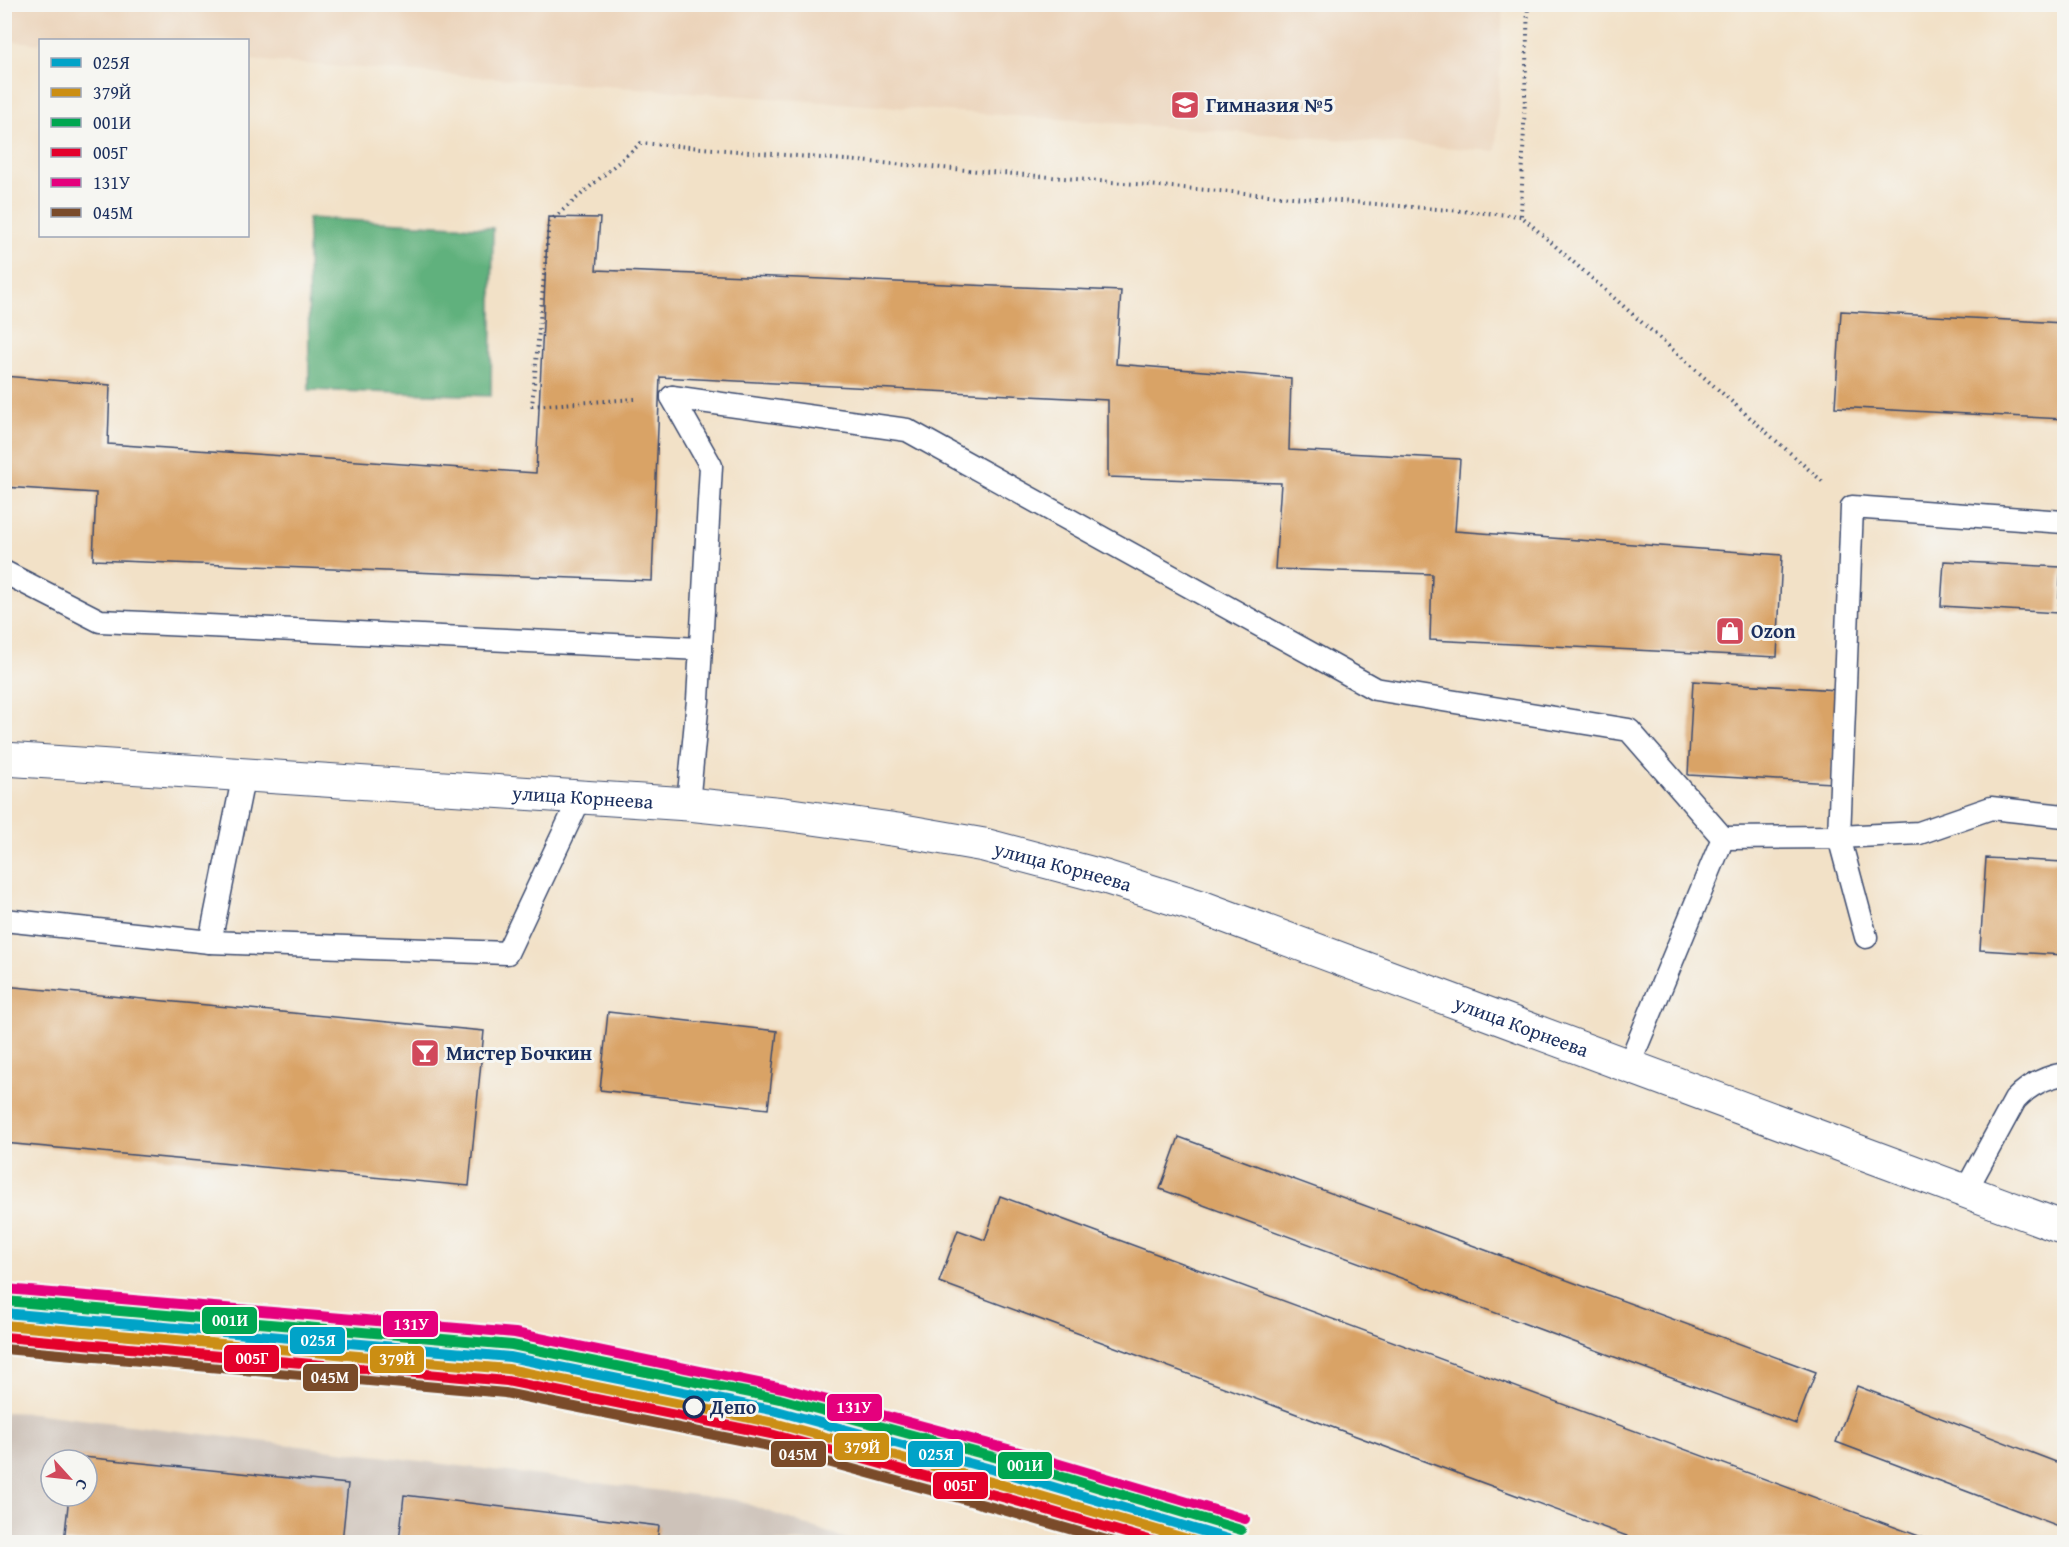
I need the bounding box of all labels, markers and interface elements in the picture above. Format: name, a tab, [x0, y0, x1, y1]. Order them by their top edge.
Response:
legend	[39, 39, 249, 237]
text: 025Я	[93, 49, 130, 76]
text: 379Й	[93, 79, 131, 106]
school or university icon: Гимназия №5	[1169, 89, 1201, 121]
place label: Гимназия №5	[1206, 90, 1334, 119]
text: 001И	[93, 109, 131, 136]
text: 005Г	[93, 139, 128, 166]
text: 131У	[93, 169, 130, 196]
text: 045М	[93, 199, 133, 226]
shop icon: Ozon	[1714, 615, 1746, 647]
place label: Ozon	[1751, 616, 1796, 645]
street label: улица Корнеева	[510, 777, 655, 816]
street label: улица Корнеева	[990, 833, 1136, 899]
street label: улица Корнеева	[1449, 987, 1593, 1064]
bar icon: Мистер Бочкин	[409, 1037, 441, 1069]
place label: Мистер Бочкин	[446, 1038, 592, 1067]
line badge: 001И	[201, 1306, 258, 1335]
text: 001И	[212, 1308, 248, 1332]
line badge: 131У	[382, 1310, 439, 1338]
text: 131У	[394, 1312, 428, 1336]
line badge: 025Я	[289, 1326, 346, 1355]
text: 025Я	[301, 1328, 335, 1352]
line badge: 005Г	[223, 1344, 280, 1373]
line badge: 379Й	[369, 1345, 425, 1374]
text: 005Г	[235, 1346, 269, 1370]
text: 379Й	[379, 1347, 415, 1371]
line badge: 045М	[302, 1363, 359, 1392]
text: 045М	[311, 1365, 349, 1389]
place label: Депо	[709, 1392, 757, 1421]
line badge: 131У	[826, 1393, 883, 1422]
text: 131У	[837, 1395, 871, 1419]
marker: Депо	[683, 1396, 705, 1418]
line badge: 379Й	[833, 1432, 890, 1461]
text: 379Й	[844, 1435, 880, 1459]
line badge: 045М	[770, 1440, 827, 1468]
line badge: 025Я	[907, 1440, 964, 1468]
text: 045М	[779, 1442, 817, 1466]
text: 025Я	[919, 1442, 953, 1466]
north arrow	[39, 1448, 99, 1508]
line badge: 001И	[997, 1451, 1053, 1480]
text: 001И	[1007, 1453, 1043, 1477]
line badge: 005Г	[932, 1471, 989, 1500]
text: 005Г	[943, 1473, 977, 1497]
text: С	[70, 1475, 95, 1494]

